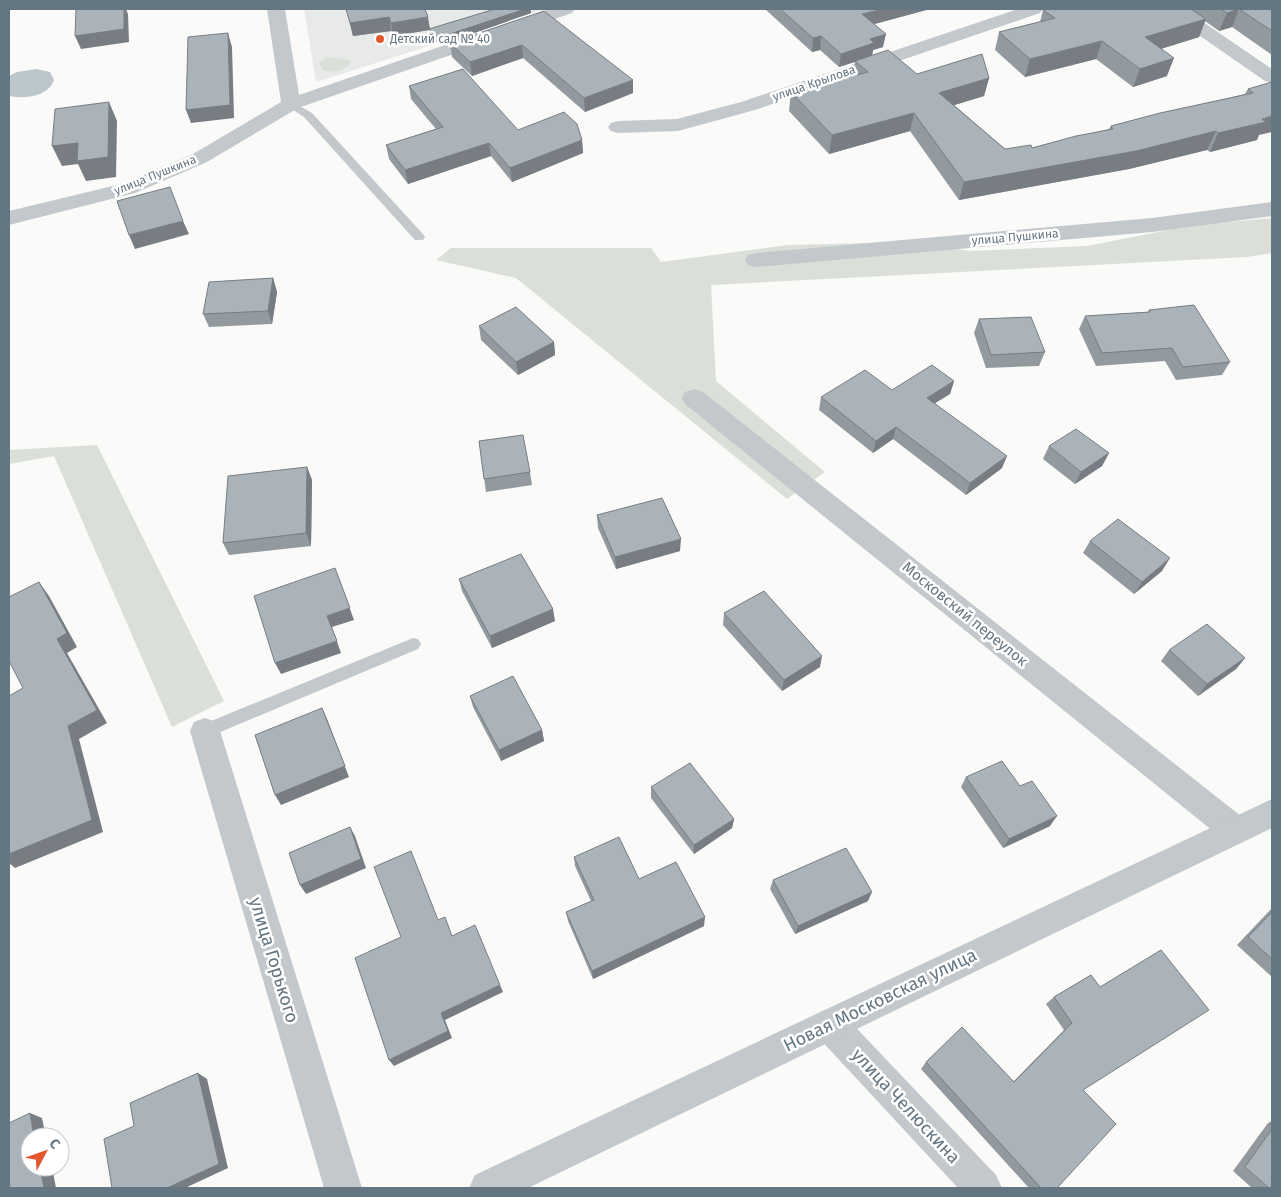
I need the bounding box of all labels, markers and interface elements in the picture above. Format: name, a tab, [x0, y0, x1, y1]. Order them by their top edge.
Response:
place label: Детский сад № 40	[389, 32, 490, 46]
marker: Детский сад № 40	[374, 33, 386, 45]
street label: улица Крылова	[771, 62, 857, 104]
street label: улица Пушкина	[112, 152, 198, 198]
street label: улица Пушкина	[971, 226, 1059, 248]
street label: Московский переулок	[899, 558, 1031, 670]
street label: улица Горького	[244, 895, 304, 1025]
street label: Новая Московская улица	[780, 944, 980, 1056]
street label: улица Челюскина	[847, 1044, 965, 1168]
north arrow	[20, 1127, 70, 1177]
text: С	[45, 1135, 63, 1152]

